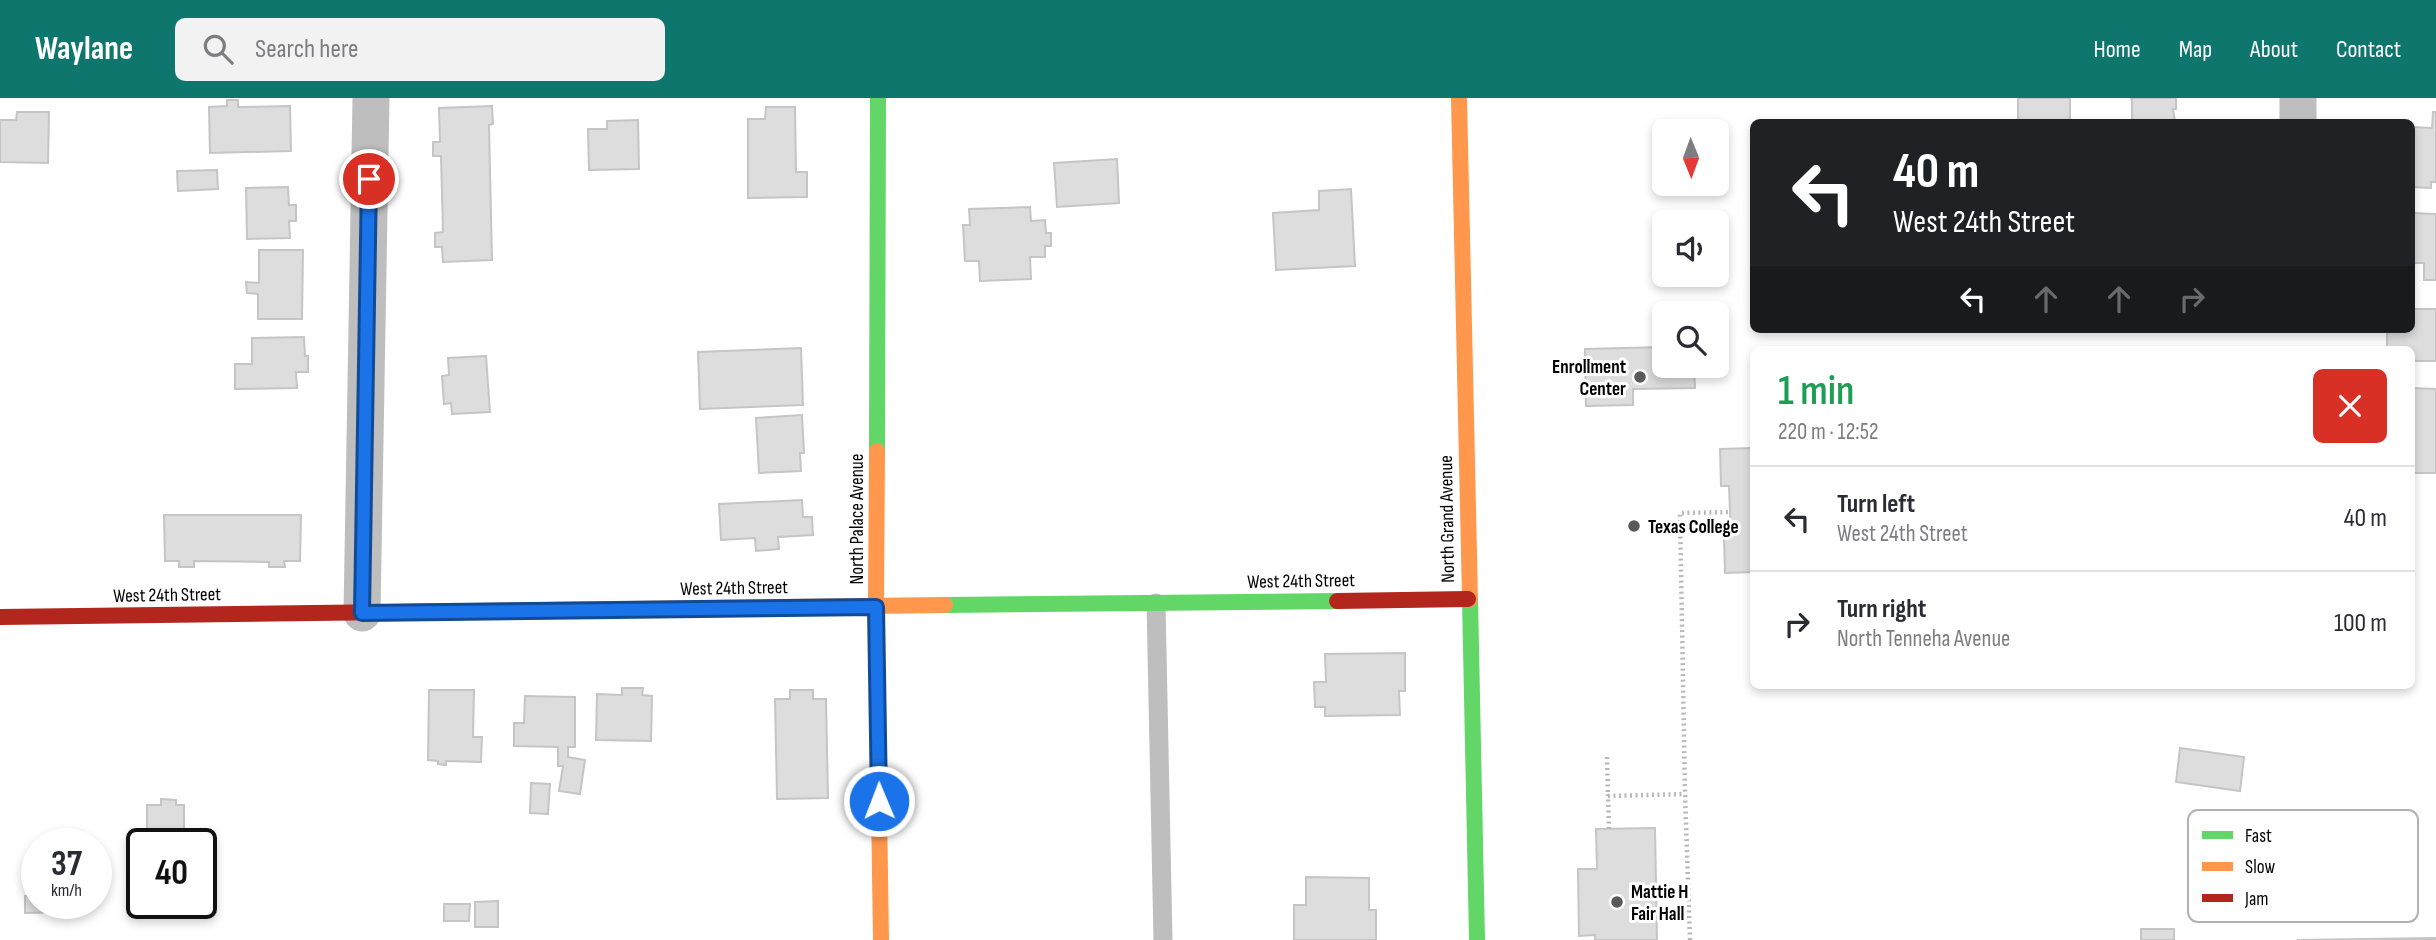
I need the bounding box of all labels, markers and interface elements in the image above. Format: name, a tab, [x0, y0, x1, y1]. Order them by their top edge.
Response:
search box	[175, 18, 665, 81]
text: Waylane	[35, 29, 133, 69]
icon: search	[199, 30, 237, 68]
text: Search here	[255, 34, 358, 65]
text: Home	[2093, 35, 2141, 64]
text: Map	[2179, 35, 2212, 64]
text: About	[2250, 35, 2298, 64]
text: Contact	[2336, 35, 2401, 64]
north arrow	[1652, 119, 1729, 196]
map controls	[1652, 119, 1729, 378]
text: 40 m	[1893, 143, 1979, 202]
icon: left	[1778, 147, 1869, 238]
pin	[339, 149, 399, 209]
icon: arrive	[350, 160, 388, 198]
text: West 24th Street	[1893, 203, 2075, 242]
button: sound	[1652, 210, 1729, 287]
icon: left	[1954, 280, 1992, 318]
icon: ahead	[2027, 280, 2065, 318]
icon: ahead	[2100, 280, 2138, 318]
icon: right	[2173, 280, 2211, 318]
button: search	[1652, 301, 1729, 378]
place label: Enrollment Center	[1552, 356, 1626, 401]
text: 1 min	[1778, 366, 1854, 417]
marker: Enrollment Center	[1632, 369, 1648, 385]
button: close	[2313, 369, 2387, 443]
text: 220 m · 12:52	[1778, 418, 1878, 446]
street label: North Palace Avenue	[846, 454, 869, 584]
street label: North Grand Avenue	[1435, 455, 1460, 583]
text: Turn left	[1837, 489, 1915, 520]
icon: left	[1778, 500, 1816, 538]
text: 40 m	[2344, 503, 2387, 534]
place label: Texas College	[1648, 516, 1739, 539]
marker: Texas College	[1626, 518, 1642, 534]
text: West 24th Street	[1837, 520, 1968, 548]
street label: West 24th Street	[1247, 569, 1355, 594]
street label: West 24th Street	[680, 576, 788, 601]
street label: West 24th Street	[113, 583, 221, 608]
text: Turn right	[1837, 594, 1926, 625]
icon: right	[1778, 605, 1816, 643]
text: 100 m	[2334, 608, 2387, 639]
text: North Tenneha Avenue	[1837, 625, 2010, 653]
position arrow	[842, 764, 916, 838]
legend	[2188, 810, 2418, 922]
text: Fast	[2245, 825, 2272, 848]
speed limit sign: 40	[126, 828, 217, 919]
text: 37	[51, 843, 82, 886]
text: Slow	[2245, 856, 2275, 879]
text: km/h	[51, 880, 82, 901]
place label: Mattie H Fair Hall	[1631, 881, 1688, 926]
text: Jam	[2244, 888, 2268, 911]
marker: Mattie H Fair Hall	[1609, 894, 1625, 910]

